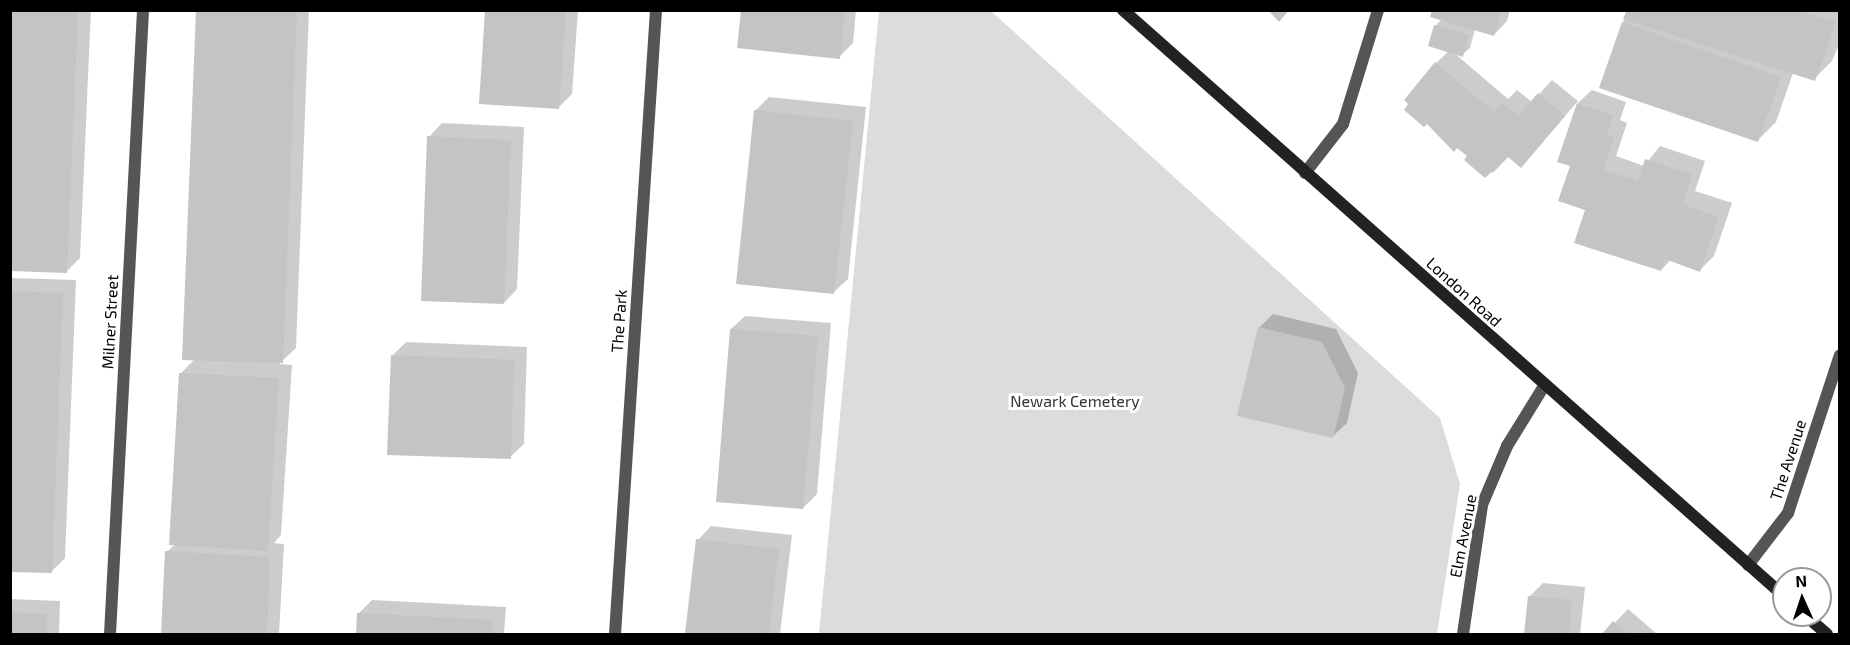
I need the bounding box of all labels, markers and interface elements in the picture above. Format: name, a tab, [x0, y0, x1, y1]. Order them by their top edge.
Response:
street label: London Road	[1422, 253, 1506, 331]
street label: Milner Street	[98, 274, 122, 370]
street label: The Park	[607, 289, 631, 353]
park label: Newark Cemetery	[1010, 391, 1140, 411]
street label: The Avenue	[1766, 417, 1810, 503]
street label: Elm Avenue	[1445, 492, 1481, 580]
north arrow	[1772, 567, 1832, 627]
text: N	[1795, 571, 1807, 590]

